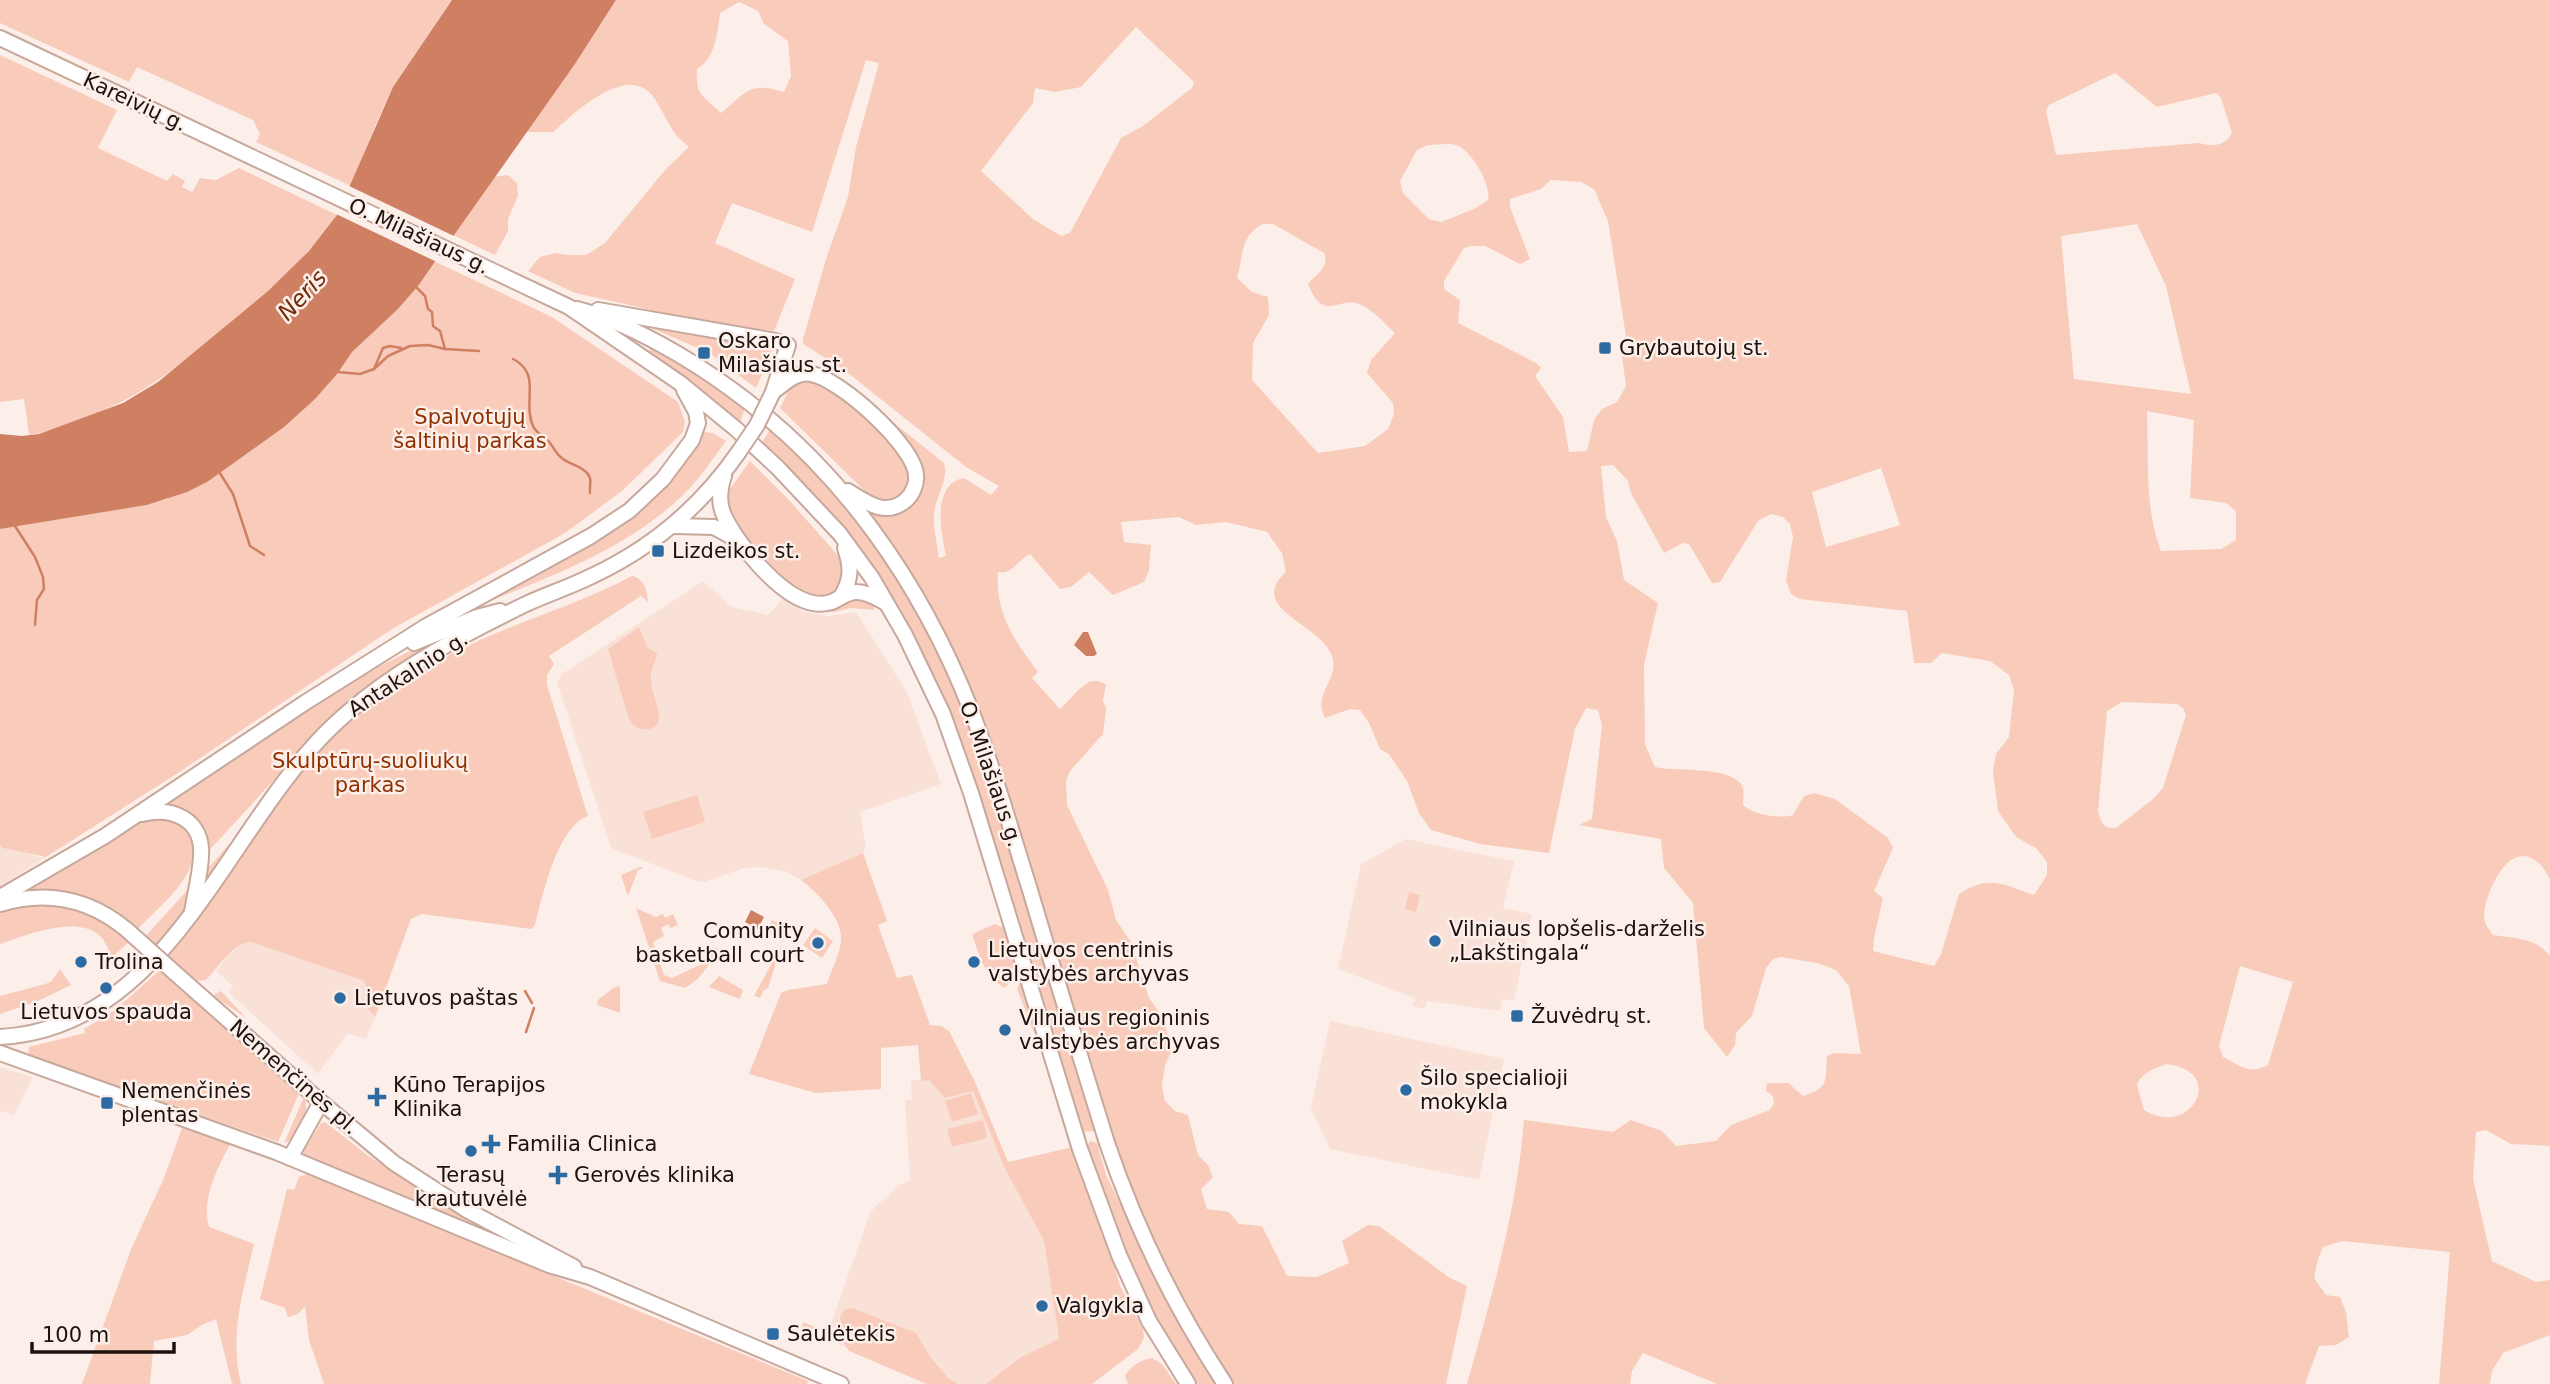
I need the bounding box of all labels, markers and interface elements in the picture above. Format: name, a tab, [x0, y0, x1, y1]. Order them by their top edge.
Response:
street label: Kareivių g.	[79, 68, 191, 136]
street label: O. Milašiaus g.	[345, 193, 493, 279]
water label: Neris	[272, 264, 332, 326]
place label: Oskaro Milašiaus st.	[718, 329, 847, 377]
place label: Grybautojų st.	[1619, 336, 1769, 360]
marker: Grybautojų st.	[1597, 340, 1613, 356]
marker: Oskaro Milašiaus st.	[696, 345, 712, 361]
park label: Spalvotųjų šaltinių parkas	[393, 405, 547, 453]
place label: Lizdeikos st.	[672, 539, 800, 563]
marker: Lizdeikos st.	[650, 543, 666, 559]
street label: Antakalnio g.	[344, 626, 472, 722]
street label: O. Milašiaus g.	[955, 698, 1027, 850]
park label: Skulptūrų-suoliukų parkas	[272, 749, 468, 797]
place label: Vilniaus lopšelis-darželis „Lakštingala“	[1449, 917, 1705, 965]
place label: Comunity basketball court	[635, 919, 804, 967]
marker: Vilniaus lopšelis-darželis „Lakštingala“	[1427, 933, 1443, 949]
marker: Comunity basketball court	[810, 935, 826, 951]
place label: Lietuvos centrinis valstybės archyvas	[988, 938, 1189, 986]
place label: Trolina	[94, 950, 164, 974]
marker: Trolina	[73, 954, 89, 970]
marker: Lietuvos centrinis valstybės archyvas	[966, 954, 982, 970]
marker: Lietuvos spauda	[98, 980, 114, 996]
place label: Lietuvos paštas	[354, 986, 518, 1010]
marker: Lietuvos paštas	[332, 990, 348, 1006]
place label: Lietuvos spauda	[20, 1000, 192, 1024]
place label: Žuvėdrų st.	[1531, 1003, 1652, 1028]
place label: Vilniaus regioninis valstybės archyvas	[1019, 1006, 1220, 1054]
marker: Žuvėdrų st.	[1509, 1008, 1525, 1024]
street label: Nemenčinės pl.	[225, 1015, 363, 1139]
marker: Vilniaus regioninis valstybės archyvas	[997, 1022, 1013, 1038]
place label: Šilo specialioji mokykla	[1420, 1065, 1568, 1114]
place label: Kūno Terapijos Klinika	[393, 1073, 545, 1121]
place label: Nemenčinės plentas	[121, 1079, 251, 1127]
marker: Šilo specialioji mokykla	[1398, 1082, 1414, 1098]
marker: Kūno Terapijos Klinika	[367, 1087, 387, 1107]
marker: Nemenčinės plentas	[99, 1095, 115, 1111]
place label: Familia Clinica	[507, 1132, 657, 1156]
marker: Familia Clinica	[481, 1134, 501, 1154]
marker: Terasų krautuvėlė	[463, 1143, 479, 1159]
place label: Terasų krautuvėlė	[415, 1163, 527, 1211]
place label: Gerovės klinika	[574, 1163, 735, 1187]
marker: Gerovės klinika	[548, 1165, 568, 1185]
place label: Valgykla	[1056, 1294, 1144, 1318]
marker: Valgykla	[1034, 1298, 1050, 1314]
scale bar	[32, 1310, 173, 1354]
place label: Saulėtekis	[787, 1322, 895, 1346]
text: 100 m	[42, 1323, 109, 1347]
marker: Saulėtekis	[765, 1326, 781, 1342]

